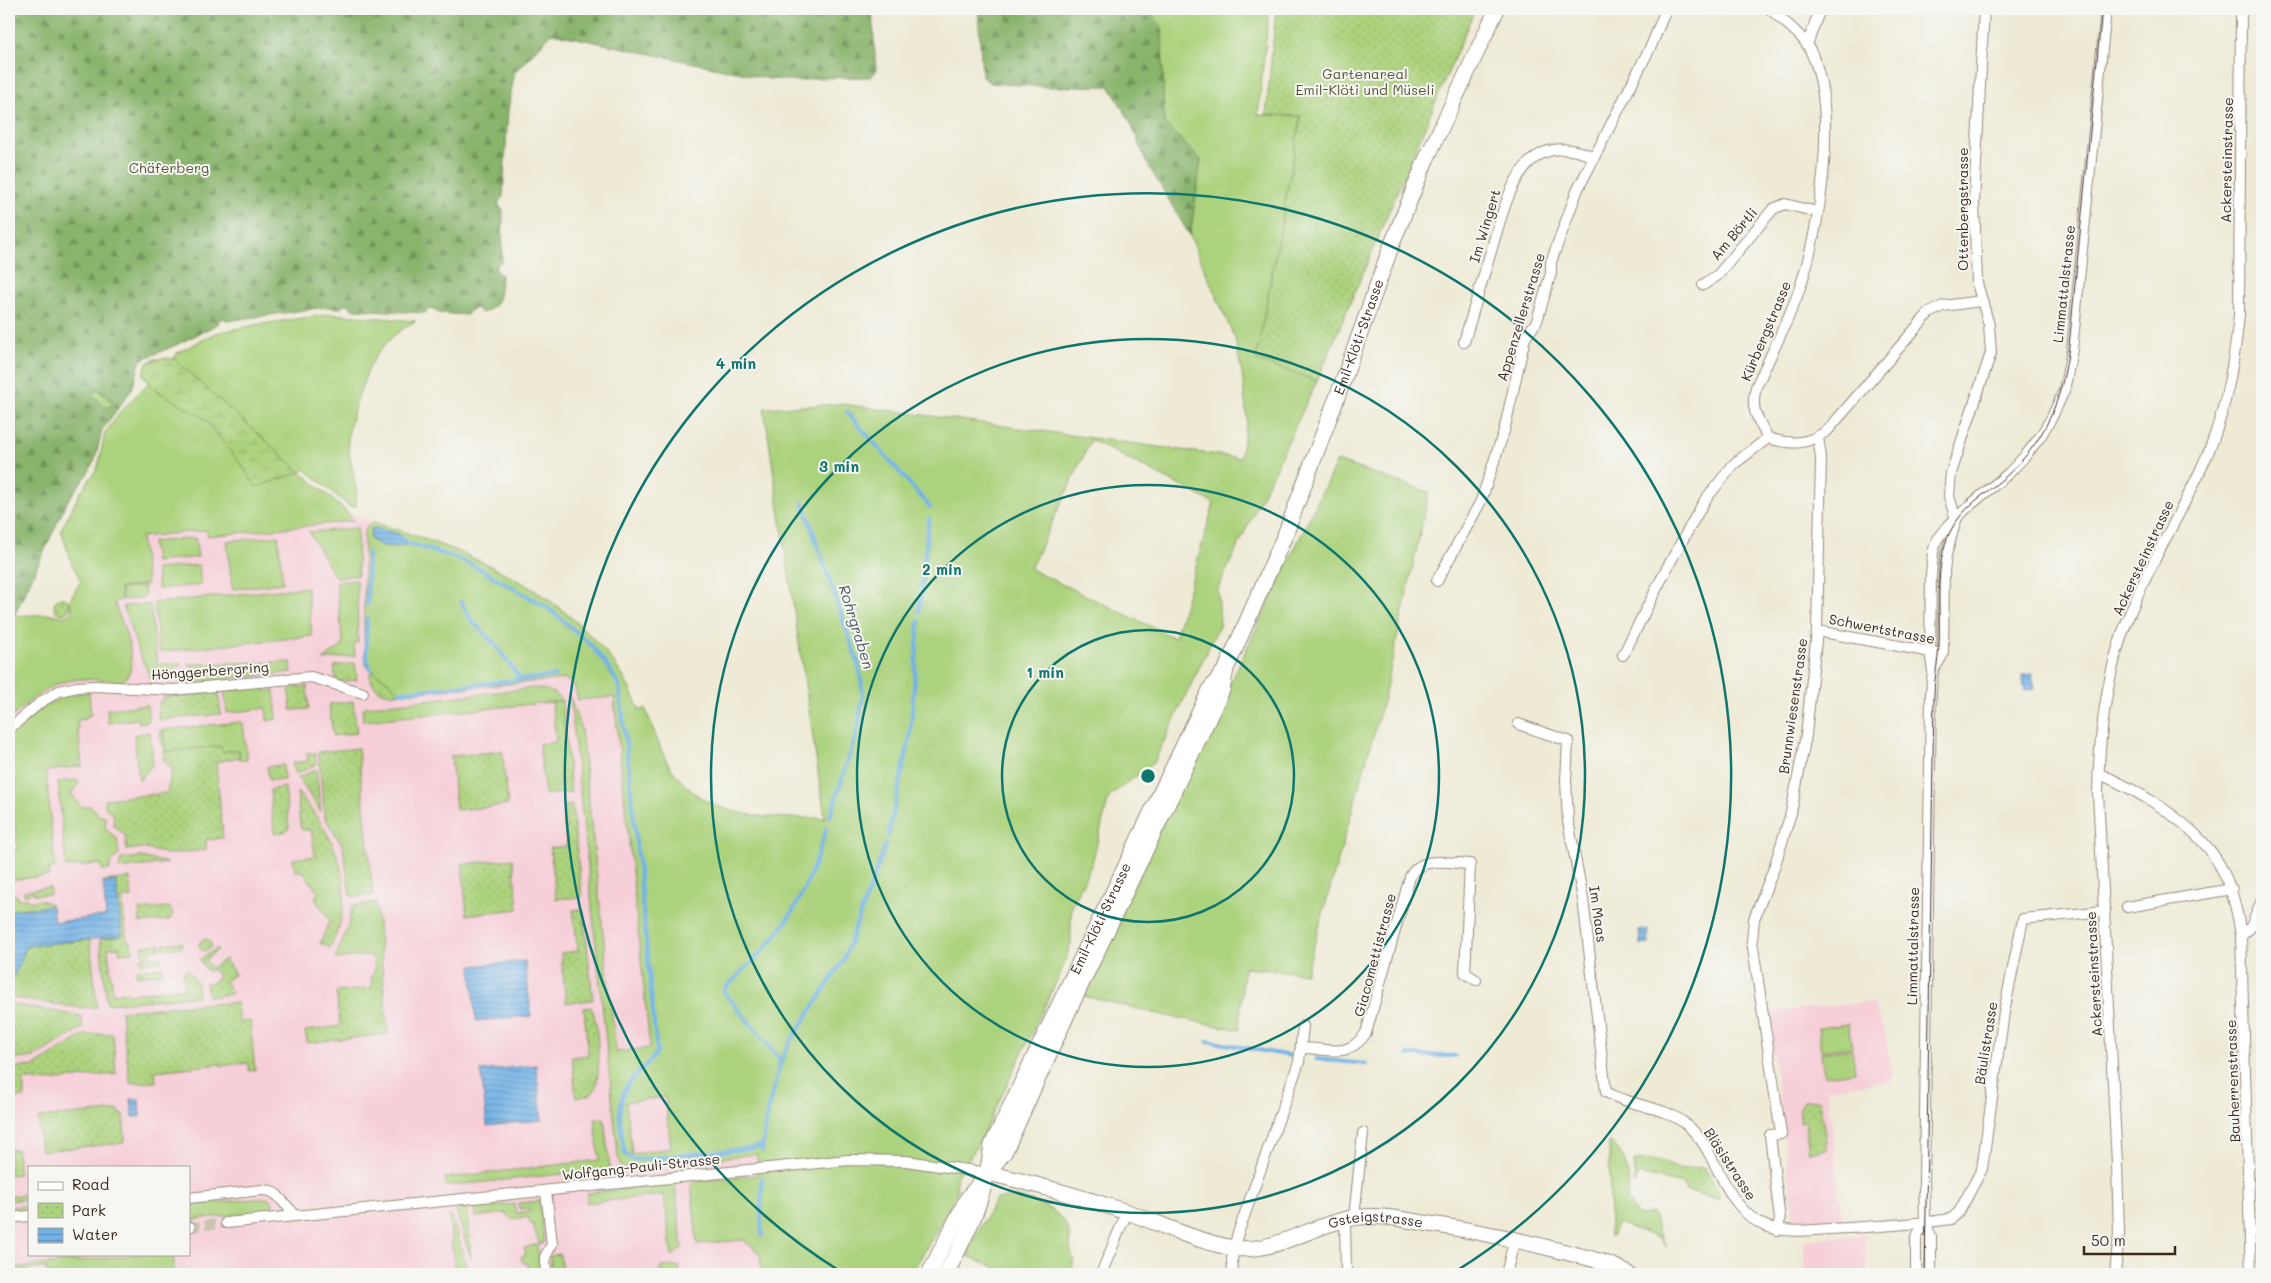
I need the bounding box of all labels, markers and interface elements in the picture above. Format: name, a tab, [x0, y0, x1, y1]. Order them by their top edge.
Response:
park label: Gartenareal Emil-Klöti und Müseli	[1296, 64, 1434, 99]
street label: Ackersteinstrasse	[2216, 97, 2237, 223]
street label: Ottenbergstrasse	[1953, 147, 1972, 271]
park label: Chäferberg	[129, 158, 209, 177]
street label: Im Wingert	[1464, 187, 1505, 265]
street label: Am Börtli	[1706, 203, 1761, 264]
street label: Limmattalstrasse	[2048, 224, 2079, 344]
street label: Appenzellerstrasse	[1492, 250, 1549, 383]
street label: Emil-Klöti-Strasse	[1329, 276, 1388, 397]
street label: Kürbergstrasse	[1736, 278, 1795, 384]
text: 4 min	[716, 353, 756, 373]
text: 3 min	[819, 456, 859, 476]
street label: Ackersteinstrasse	[2107, 497, 2178, 619]
text: 2 min	[922, 559, 962, 579]
water label: Rohrgraben	[835, 582, 879, 671]
street label: Schwertstrasse	[1827, 609, 1937, 648]
street label: Brunnwiesenstrasse	[1774, 637, 1811, 775]
street label: Hönggerbergring	[150, 657, 269, 684]
text: 1 min	[1026, 662, 1064, 682]
centre of rings	[1139, 767, 1157, 785]
street label: Emil-Klöti-Strasse	[1065, 859, 1135, 977]
street label: Im Maas	[1585, 884, 1612, 944]
street label: Limmattalstrasse	[1902, 887, 1923, 1005]
street label: Giacomettistrasse	[1349, 891, 1400, 1019]
street label: Ackersteinstrasse	[2081, 911, 2106, 1037]
street label: Bäulistrasse	[1970, 1000, 2001, 1086]
street label: Bauherrenstrasse	[2221, 1019, 2244, 1143]
street label: Bläsistrasse	[1700, 1124, 1761, 1204]
street label: Wolfgang-Pauli-Strasse	[561, 1149, 721, 1184]
legend	[28, 1166, 190, 1256]
text: Road	[72, 1174, 109, 1194]
text: Park	[72, 1200, 106, 1220]
street label: Gsteigstrasse	[1326, 1206, 1425, 1233]
scale bar	[2084, 1223, 2175, 1255]
text: Water	[72, 1224, 118, 1244]
text: 50 m	[2091, 1230, 2126, 1250]

